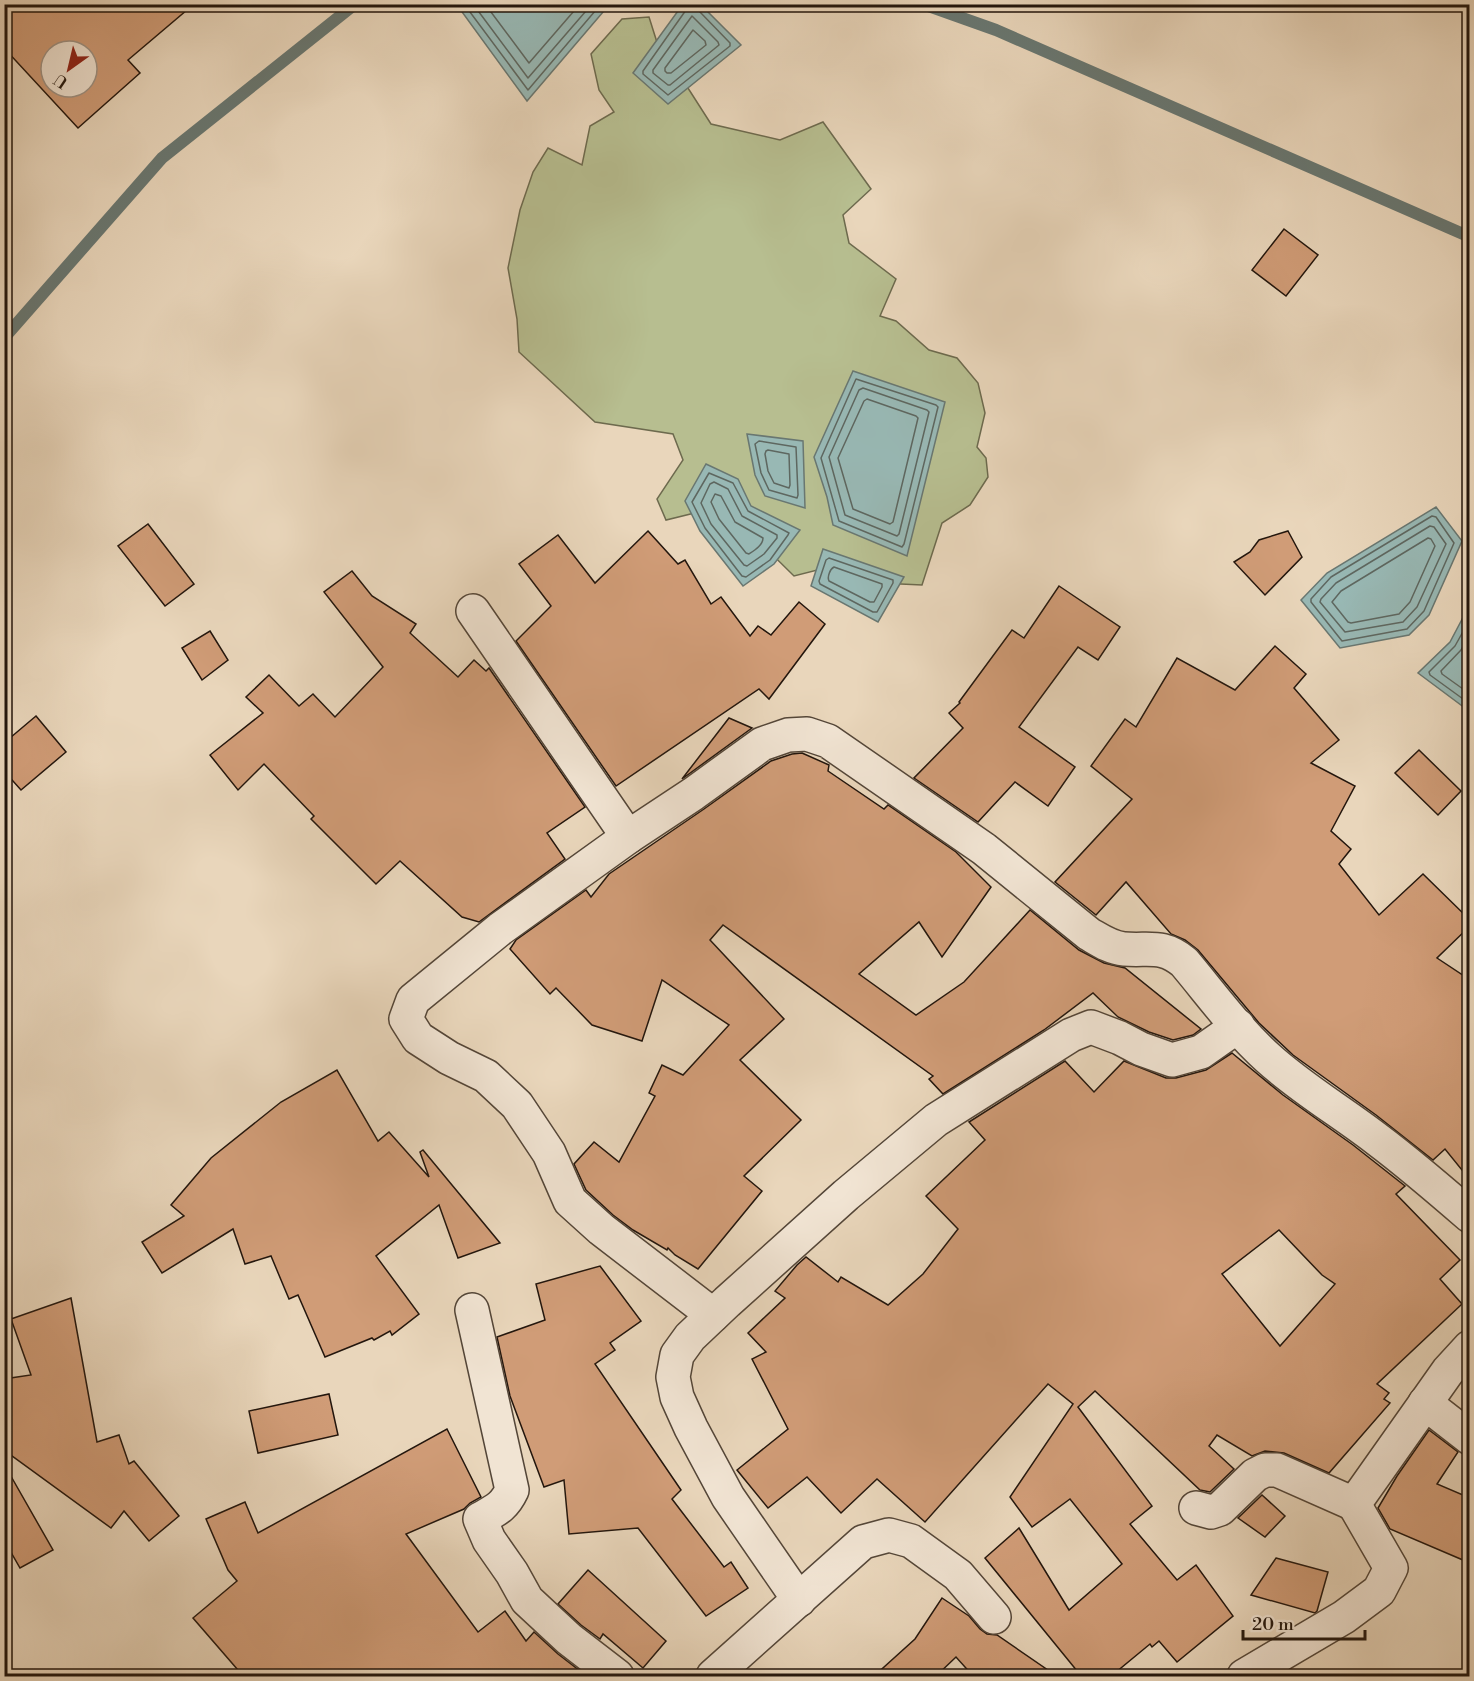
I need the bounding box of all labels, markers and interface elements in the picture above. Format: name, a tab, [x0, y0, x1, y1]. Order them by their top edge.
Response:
north arrow	[39, 39, 99, 99]
text: U	[50, 69, 72, 92]
scale bar	[1243, 1603, 1364, 1641]
text: 20 m	[1252, 1613, 1294, 1636]

